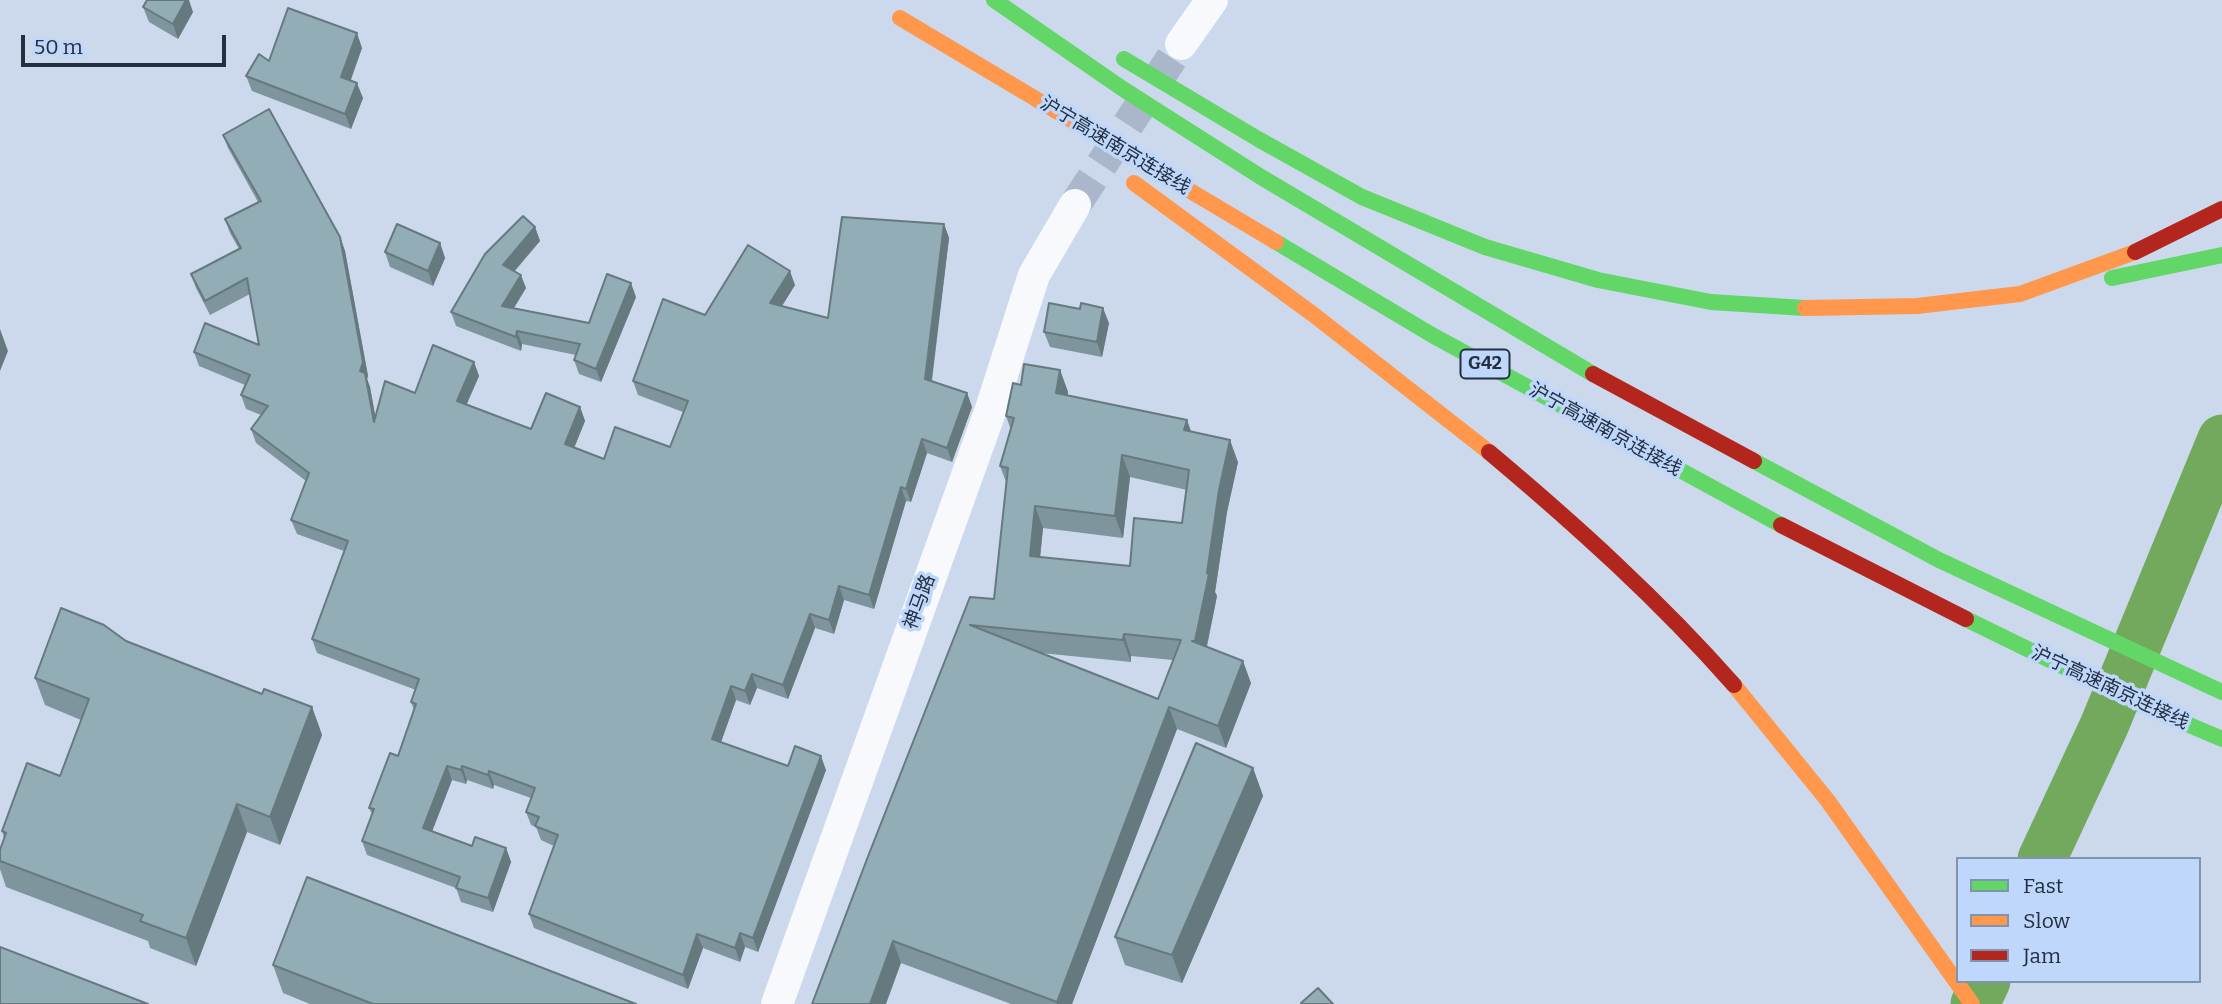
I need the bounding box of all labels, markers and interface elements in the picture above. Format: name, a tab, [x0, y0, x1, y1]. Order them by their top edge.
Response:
scale bar	[24, 21, 229, 65]
text: 50 m	[34, 34, 83, 60]
street label: 沪宁高速南京连接线	[1036, 92, 1194, 200]
road number: G42	[1460, 350, 1510, 378]
street label: 沪宁高速南京连接线	[1525, 379, 1685, 481]
street label: 神马路	[900, 571, 940, 633]
street label: 沪宁高速南京连接线	[2028, 642, 2192, 734]
legend	[1956, 857, 2201, 983]
text: Fast	[2023, 873, 2063, 899]
text: Slow	[2023, 908, 2070, 934]
text: Jam	[2023, 943, 2061, 969]

